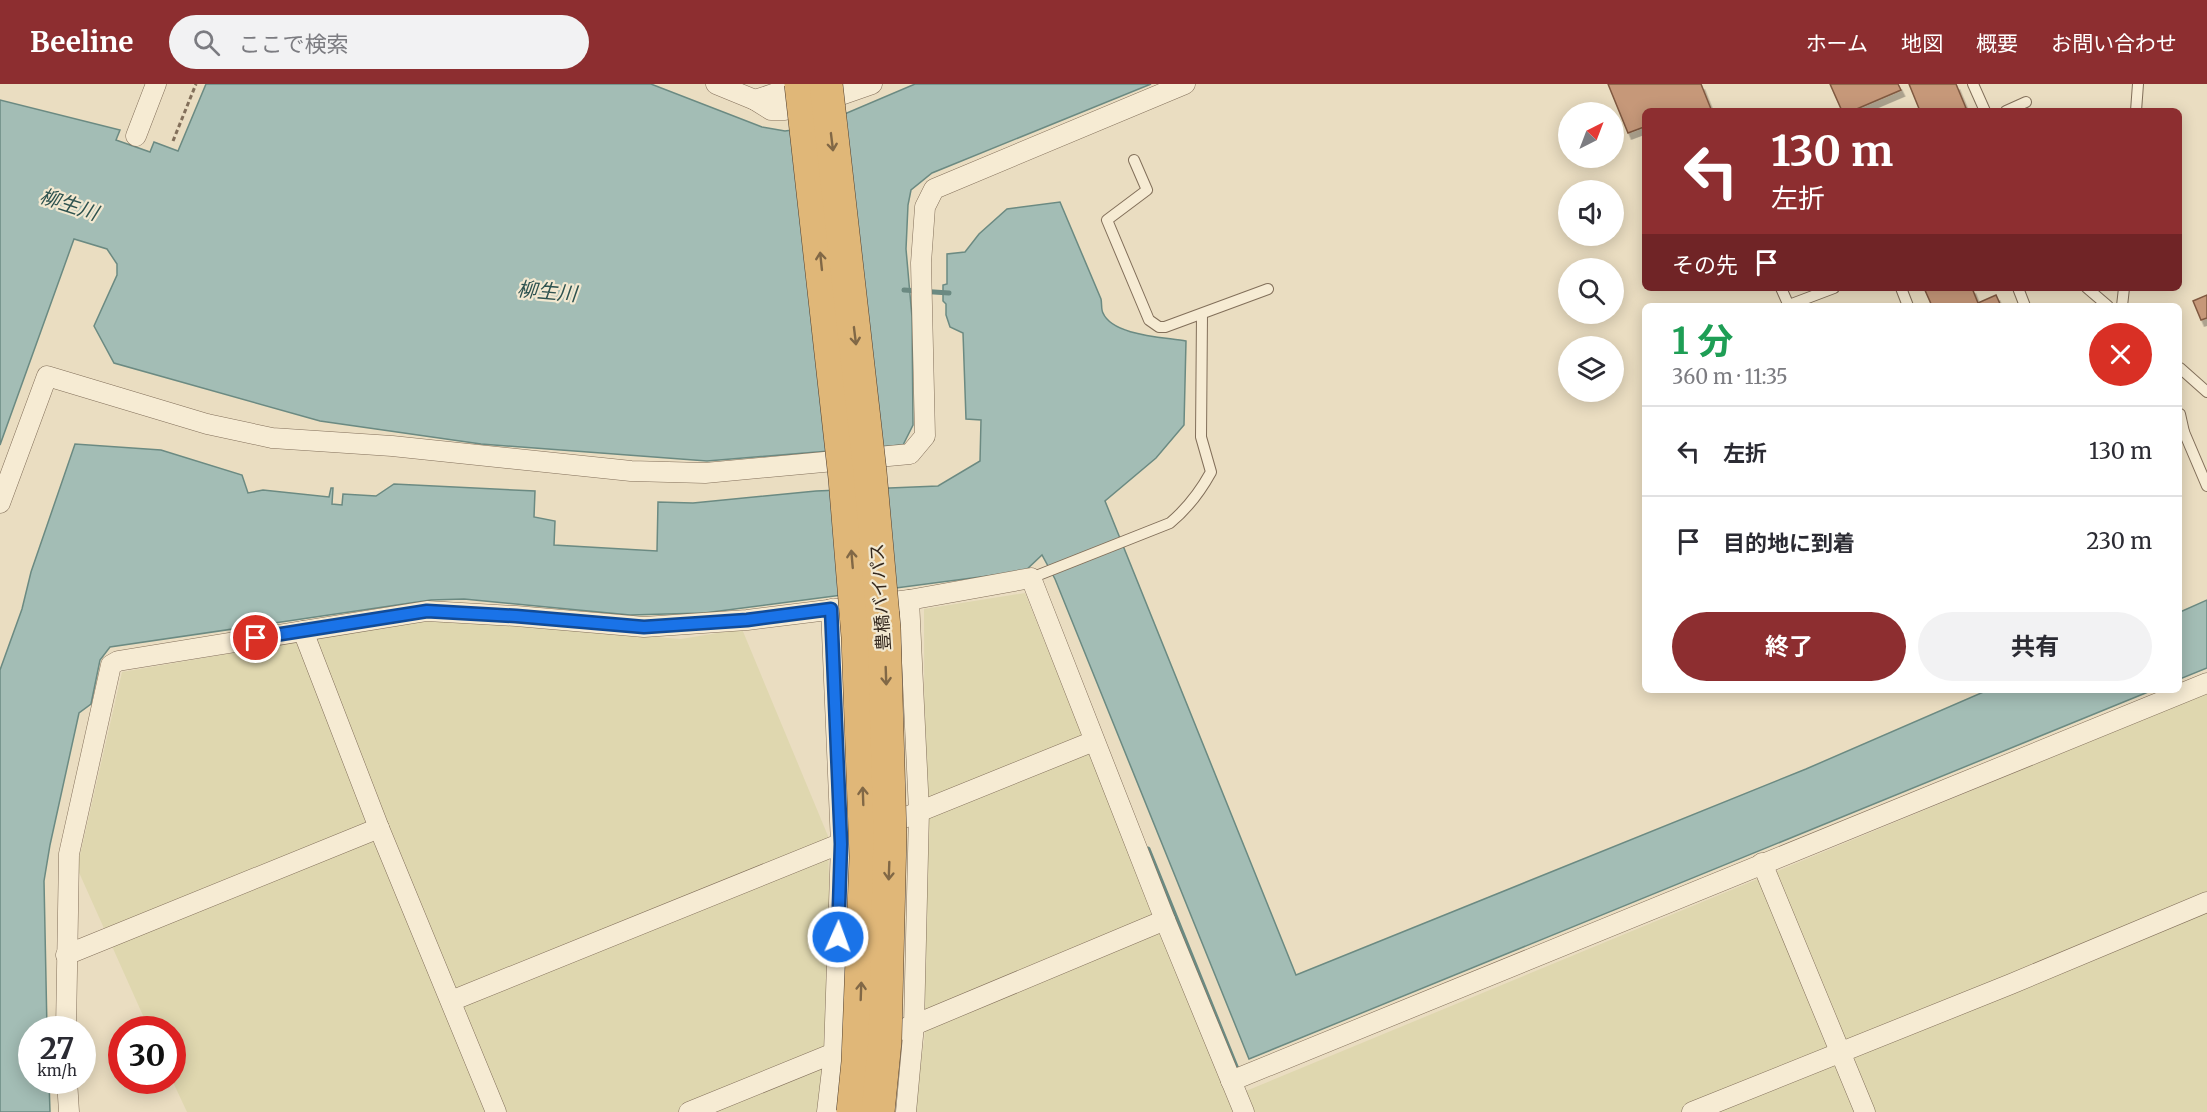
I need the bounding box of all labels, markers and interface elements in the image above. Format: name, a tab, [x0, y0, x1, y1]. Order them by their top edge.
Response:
search box	[169, 15, 589, 69]
text: Beeline	[30, 24, 133, 60]
icon: search	[190, 26, 223, 59]
text: ここで検索	[238, 30, 348, 58]
text: ホーム	[1806, 30, 1868, 57]
text: 地図	[1901, 30, 1943, 57]
text: 概要	[1976, 30, 2018, 57]
text: お問い合わせ	[2051, 30, 2177, 57]
north arrow	[1558, 102, 1624, 168]
map controls	[1558, 102, 1624, 402]
text: 130 m	[1771, 125, 1893, 177]
one-way arrow	[827, 132, 838, 152]
icon: left	[1672, 132, 1750, 210]
button: sound	[1558, 180, 1624, 246]
text: 左折	[1771, 181, 1825, 215]
water label: 柳生川	[37, 183, 103, 226]
icon: arrive	[1750, 246, 1783, 279]
one-way arrow	[815, 251, 826, 271]
text: その先	[1672, 251, 1738, 279]
button: search	[1558, 258, 1624, 324]
water label: 柳生川	[516, 276, 580, 306]
text: 1 分	[1672, 319, 1733, 364]
button: close	[2089, 323, 2152, 386]
one-way arrow	[849, 325, 860, 345]
button: layers	[1558, 336, 1624, 402]
text: 360 m · 11:35	[1672, 364, 1788, 389]
icon: left	[1672, 435, 1705, 468]
text: 130 m	[2089, 437, 2152, 465]
text: 左折	[1723, 439, 1767, 467]
icon: arrive	[1672, 525, 1705, 558]
text: 230 m	[2086, 527, 2152, 555]
text: 目的地に到着	[1723, 529, 1855, 557]
street label: 豊橋バイパス	[865, 543, 895, 651]
one-way arrow	[846, 550, 857, 570]
pin	[230, 612, 281, 663]
button: 終了	[1672, 612, 1906, 681]
button: 共有	[1918, 612, 2152, 681]
icon: arrive	[239, 621, 272, 654]
one-way arrow	[880, 666, 891, 686]
one-way arrow	[858, 786, 869, 806]
one-way arrow	[884, 861, 895, 881]
position arrow	[806, 905, 870, 969]
one-way arrow	[855, 981, 866, 1001]
speed limit sign: 30	[108, 1016, 186, 1094]
text: 27	[40, 1029, 74, 1067]
text: km/h	[37, 1061, 77, 1080]

